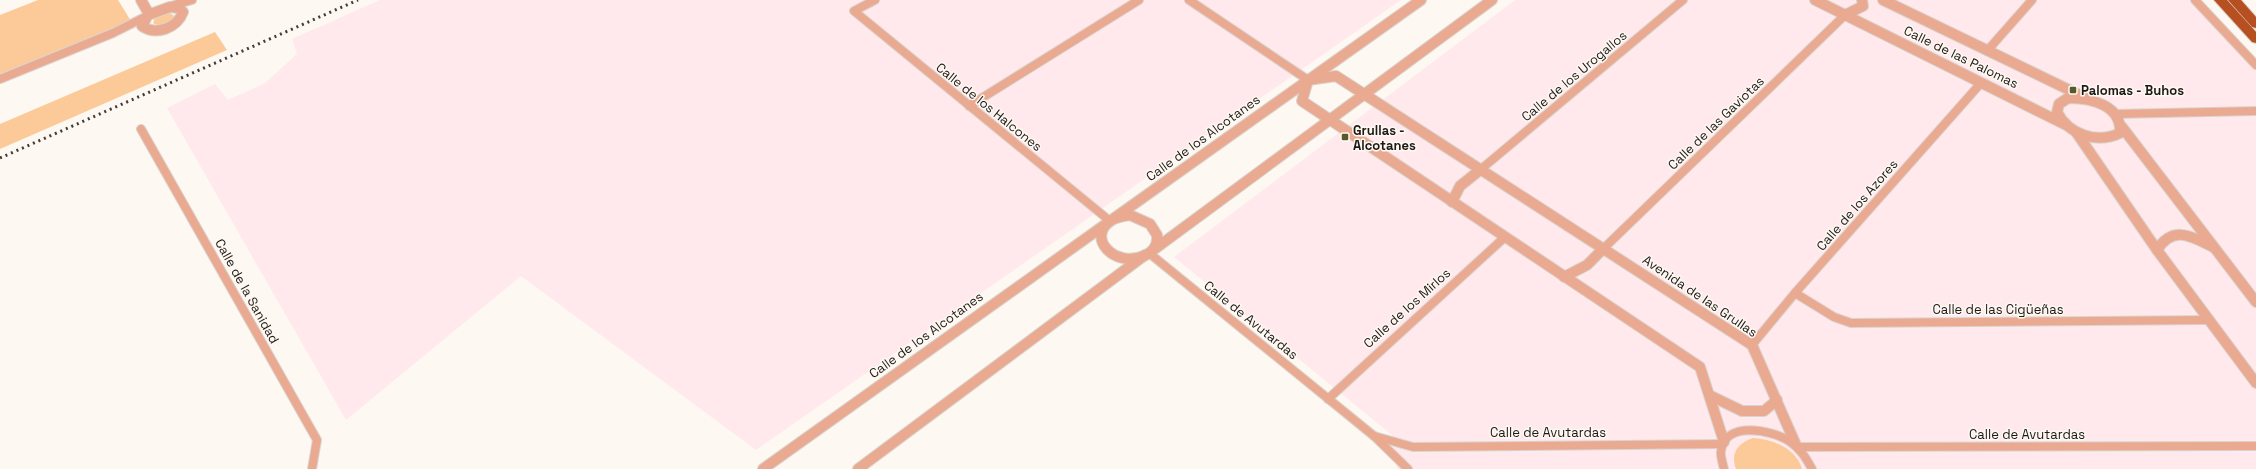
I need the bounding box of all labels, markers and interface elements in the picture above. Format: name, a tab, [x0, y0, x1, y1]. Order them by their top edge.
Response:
street label: Calle de las Palomas	[1901, 22, 2021, 92]
street label: Calle de los Urogallos	[1518, 27, 1630, 125]
street label: Calle de los Halcones	[933, 59, 1046, 155]
street label: Calle de las Gaviotas	[1664, 73, 1768, 173]
place label: Palomas - Buhos	[2081, 82, 2184, 99]
marker: Palomas - Buhos	[2068, 85, 2078, 95]
street label: Calle de los Alcotanes	[1143, 91, 1263, 185]
place label: Grullas - Alcotanes	[1353, 122, 1416, 154]
marker: Grullas - Alcotanes	[1340, 132, 1350, 142]
street label: Calle de los Azores	[1813, 156, 1902, 254]
street label: Calle de la Sanidad	[211, 236, 283, 346]
street label: Avenida de las Grullas	[1639, 251, 1761, 341]
street label: Calle de los Mirlos	[1360, 264, 1454, 352]
street label: Calle de Avutardas	[1201, 277, 1302, 363]
street label: Calle de los Alcotanes	[866, 288, 986, 382]
street label: Calle de las Cigüeñas	[1932, 301, 2064, 318]
street label: Calle de Avutardas	[1490, 424, 1606, 441]
street label: Calle de Avutardas	[1969, 426, 2085, 443]

